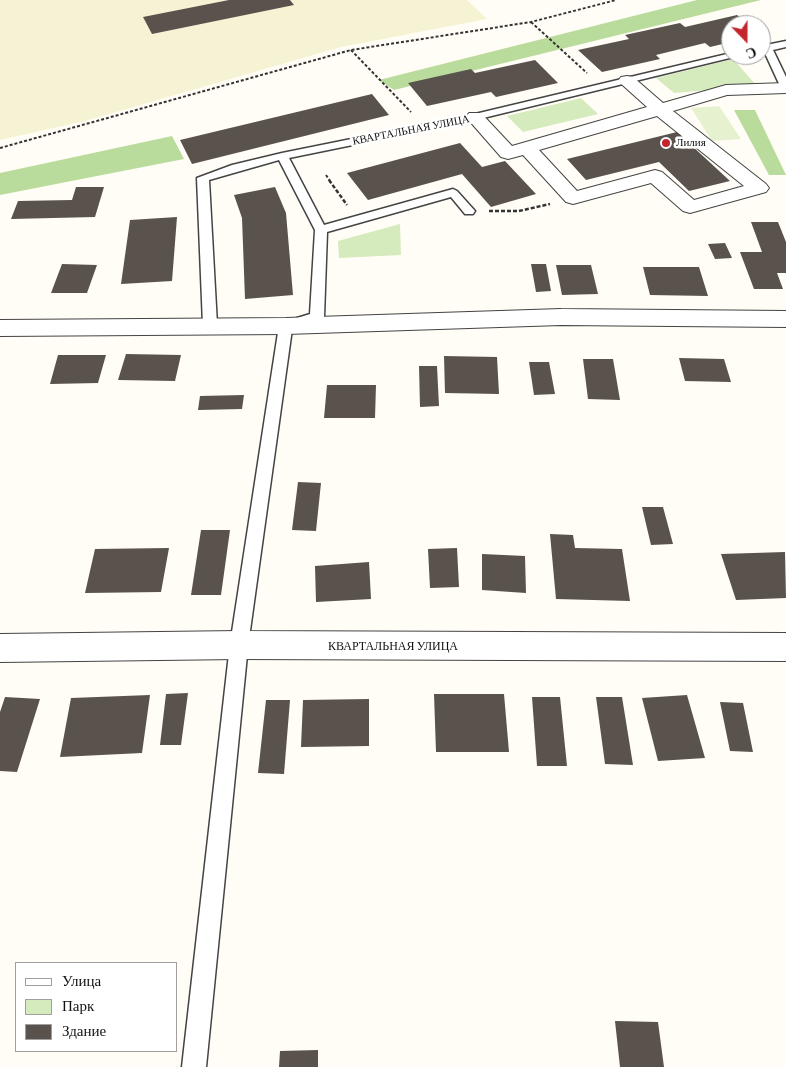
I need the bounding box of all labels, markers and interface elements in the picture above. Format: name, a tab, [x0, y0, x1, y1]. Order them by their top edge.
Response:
north arrow	[721, 15, 771, 65]
text: С	[744, 44, 759, 62]
street label: КВАРТАЛЬНАЯ УЛИЦА	[351, 112, 471, 148]
place label: Лилия	[676, 136, 706, 150]
marker: Лилия	[660, 137, 672, 149]
street label: КВАРТАЛЬНАЯ УЛИЦА	[328, 639, 458, 653]
legend	[15, 962, 178, 1052]
text: Улица	[62, 973, 101, 989]
text: Парк	[62, 998, 94, 1014]
text: Здание	[62, 1023, 106, 1039]

